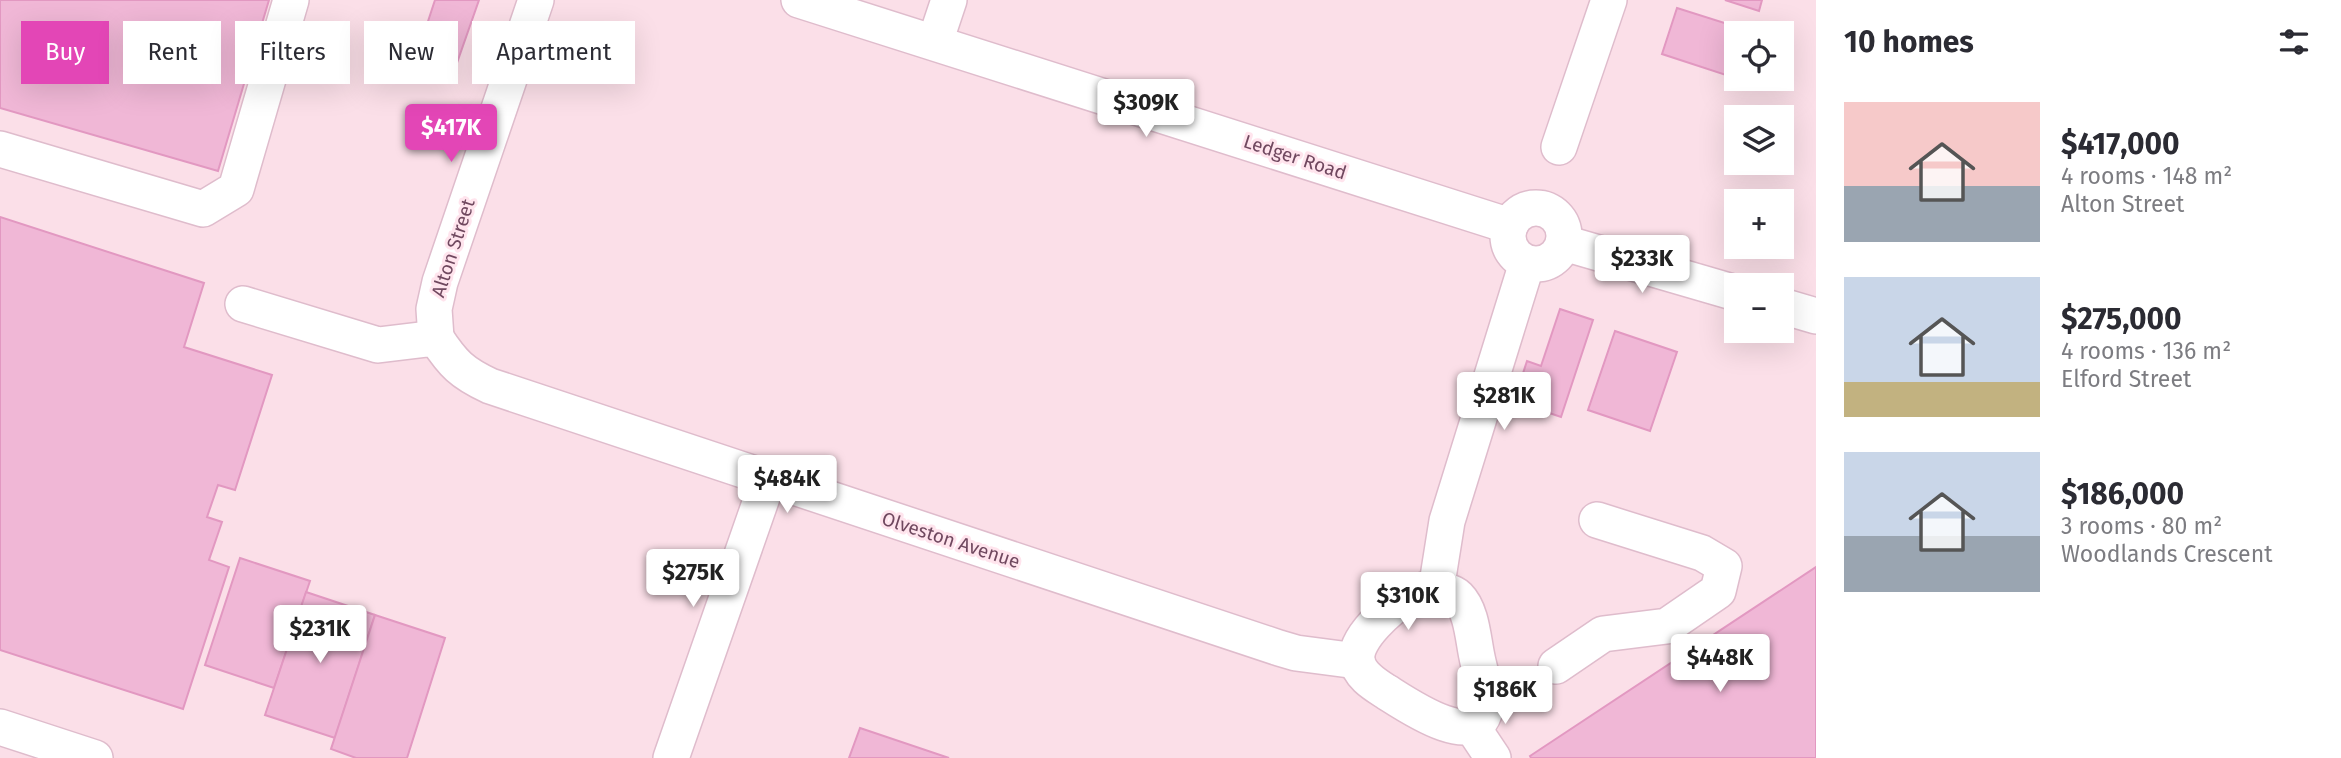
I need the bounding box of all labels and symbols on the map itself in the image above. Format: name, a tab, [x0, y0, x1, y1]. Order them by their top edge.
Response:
pin: $309K	[1097, 80, 1195, 139]
pin: $417K	[402, 104, 500, 164]
street label: Ledger Road	[1241, 130, 1349, 184]
street label: Alton Street	[426, 196, 480, 300]
pin: $233K	[1593, 236, 1691, 295]
pin: $281K	[1455, 372, 1553, 432]
pin: $484K	[738, 456, 836, 515]
street label: Olveston Avenue	[879, 507, 1023, 573]
pin: $275K	[644, 550, 742, 609]
pin: $310K	[1359, 572, 1457, 632]
pin: $231K	[271, 606, 369, 665]
pin: $448K	[1671, 634, 1769, 694]
pin: $186K	[1456, 666, 1554, 726]

